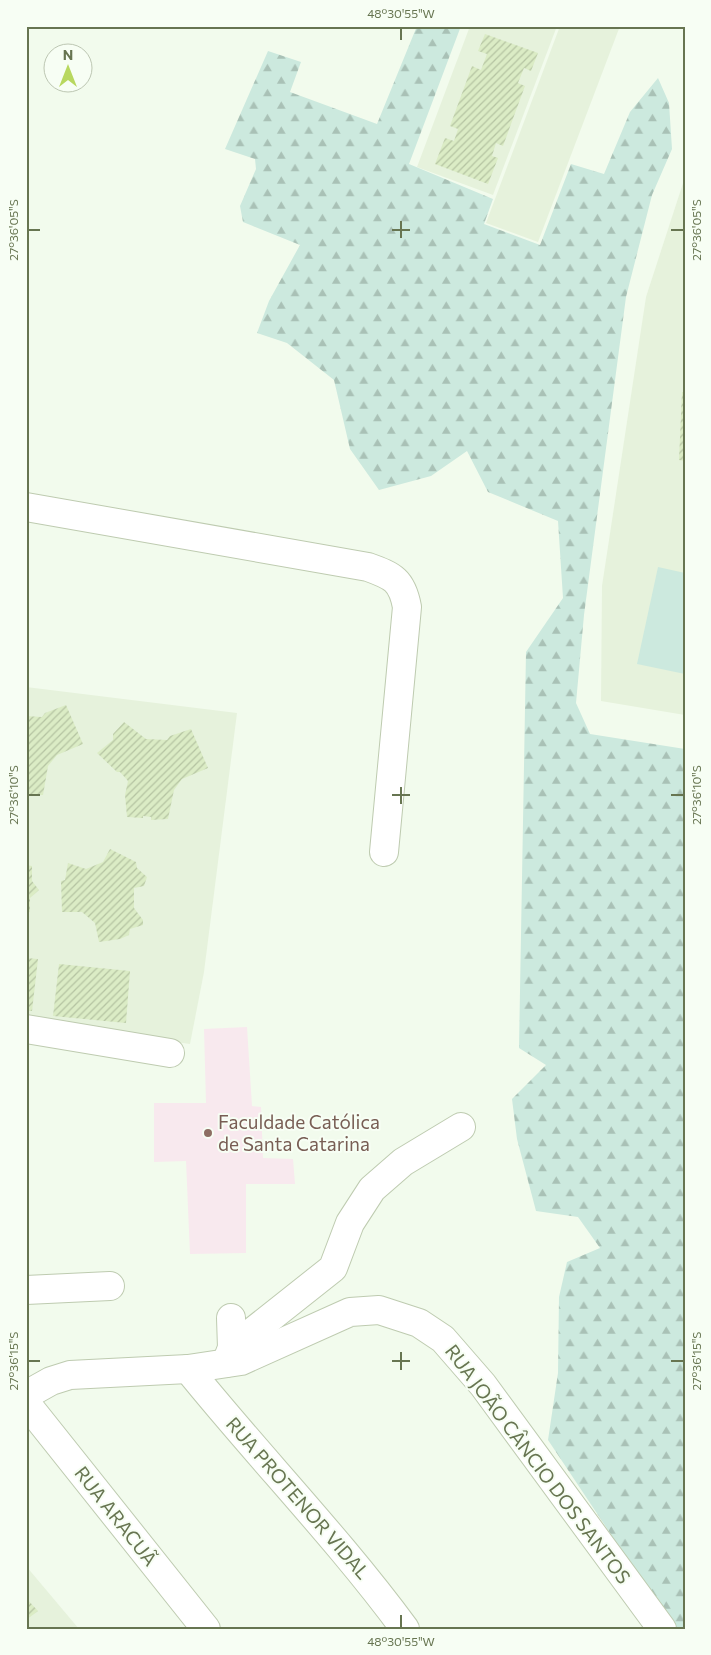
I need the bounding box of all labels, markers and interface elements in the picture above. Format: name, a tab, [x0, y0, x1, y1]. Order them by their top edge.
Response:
text: 48°30'55"W	[367, 6, 435, 20]
north arrow	[42, 42, 92, 92]
text: N	[63, 46, 73, 63]
text: 27°36'05"S	[6, 199, 20, 261]
text: 27°36'05"S	[689, 199, 703, 261]
text: 27°36'10"S	[6, 765, 20, 825]
text: 27°36'10"S	[689, 765, 703, 825]
place label: Faculdade Católica de Santa Catarina	[218, 1110, 380, 1155]
marker: Faculdade Católica de Santa Catarina	[202, 1127, 214, 1139]
text: 27°36'15"S	[6, 1332, 20, 1390]
text: 27°36'15"S	[689, 1332, 703, 1390]
street label: RUA JOÃO CÂNCIO DOS SANTOS	[441, 1340, 636, 1588]
street label: RUA PROTENOR VIDAL	[222, 1412, 375, 1583]
street label: RUA ARACUÃ	[70, 1461, 162, 1570]
text: 48°30'55"W	[367, 1634, 435, 1648]

